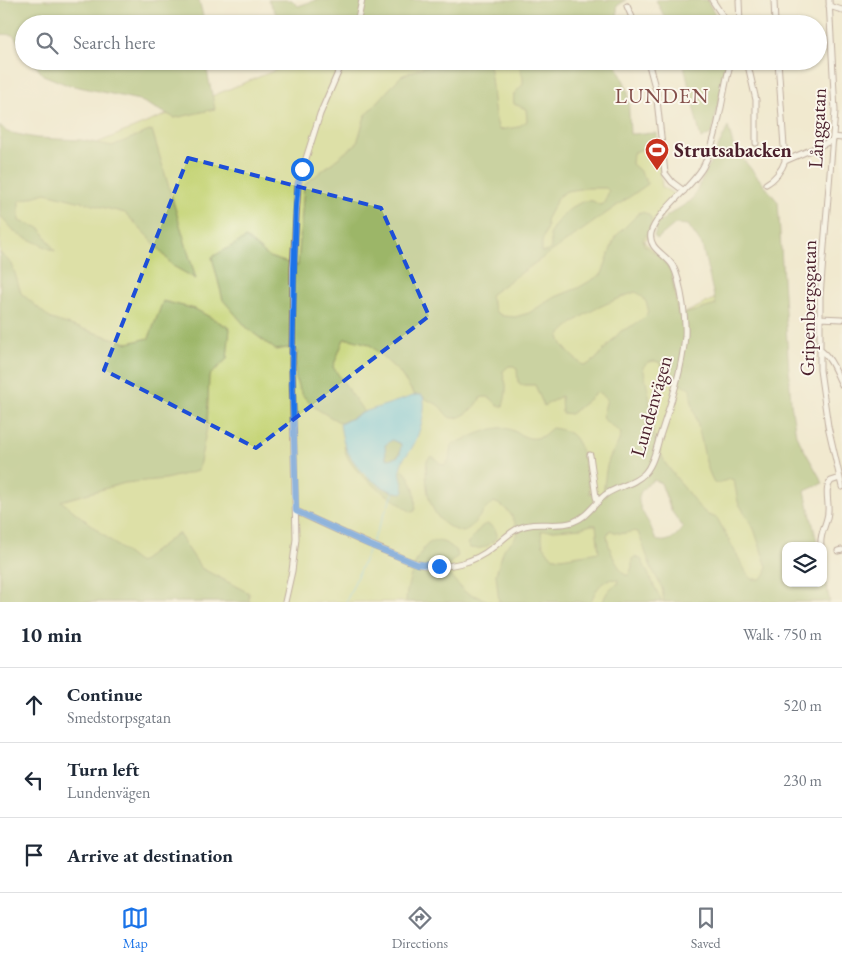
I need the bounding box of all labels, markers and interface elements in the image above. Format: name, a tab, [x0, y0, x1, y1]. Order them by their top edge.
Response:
search box	[15, 15, 827, 70]
icon: search	[33, 29, 61, 57]
text: Search here	[73, 30, 155, 55]
district label: LUNDEN	[615, 82, 709, 109]
street label: Långgatan	[802, 87, 832, 169]
sports icon: Strutsabacken	[644, 137, 670, 171]
place label: Strutsabacken	[674, 137, 792, 163]
route start	[291, 158, 314, 181]
street label: Gripenbergsgatan	[794, 239, 822, 376]
street label: Lundenvägen	[624, 352, 678, 460]
map controls	[782, 542, 827, 587]
button: layers	[782, 542, 827, 587]
route end	[428, 555, 451, 578]
text: 10 min	[20, 621, 82, 648]
text: Walk · 750 m	[743, 624, 822, 645]
text: Continue	[67, 682, 142, 707]
icon: ahead	[20, 691, 48, 719]
text: 520 m	[783, 695, 822, 716]
text: Smedstorpsgatan	[67, 707, 171, 728]
text: Turn left	[67, 757, 139, 782]
icon: left	[20, 766, 48, 794]
text: 230 m	[783, 770, 822, 791]
text: Lundenvägen	[67, 782, 150, 803]
icon: arrive	[20, 841, 48, 869]
text: Arrive at destination	[67, 843, 233, 868]
tab: Map	[121, 904, 149, 952]
tab: Directions	[392, 904, 448, 952]
tab: Saved	[691, 904, 721, 952]

